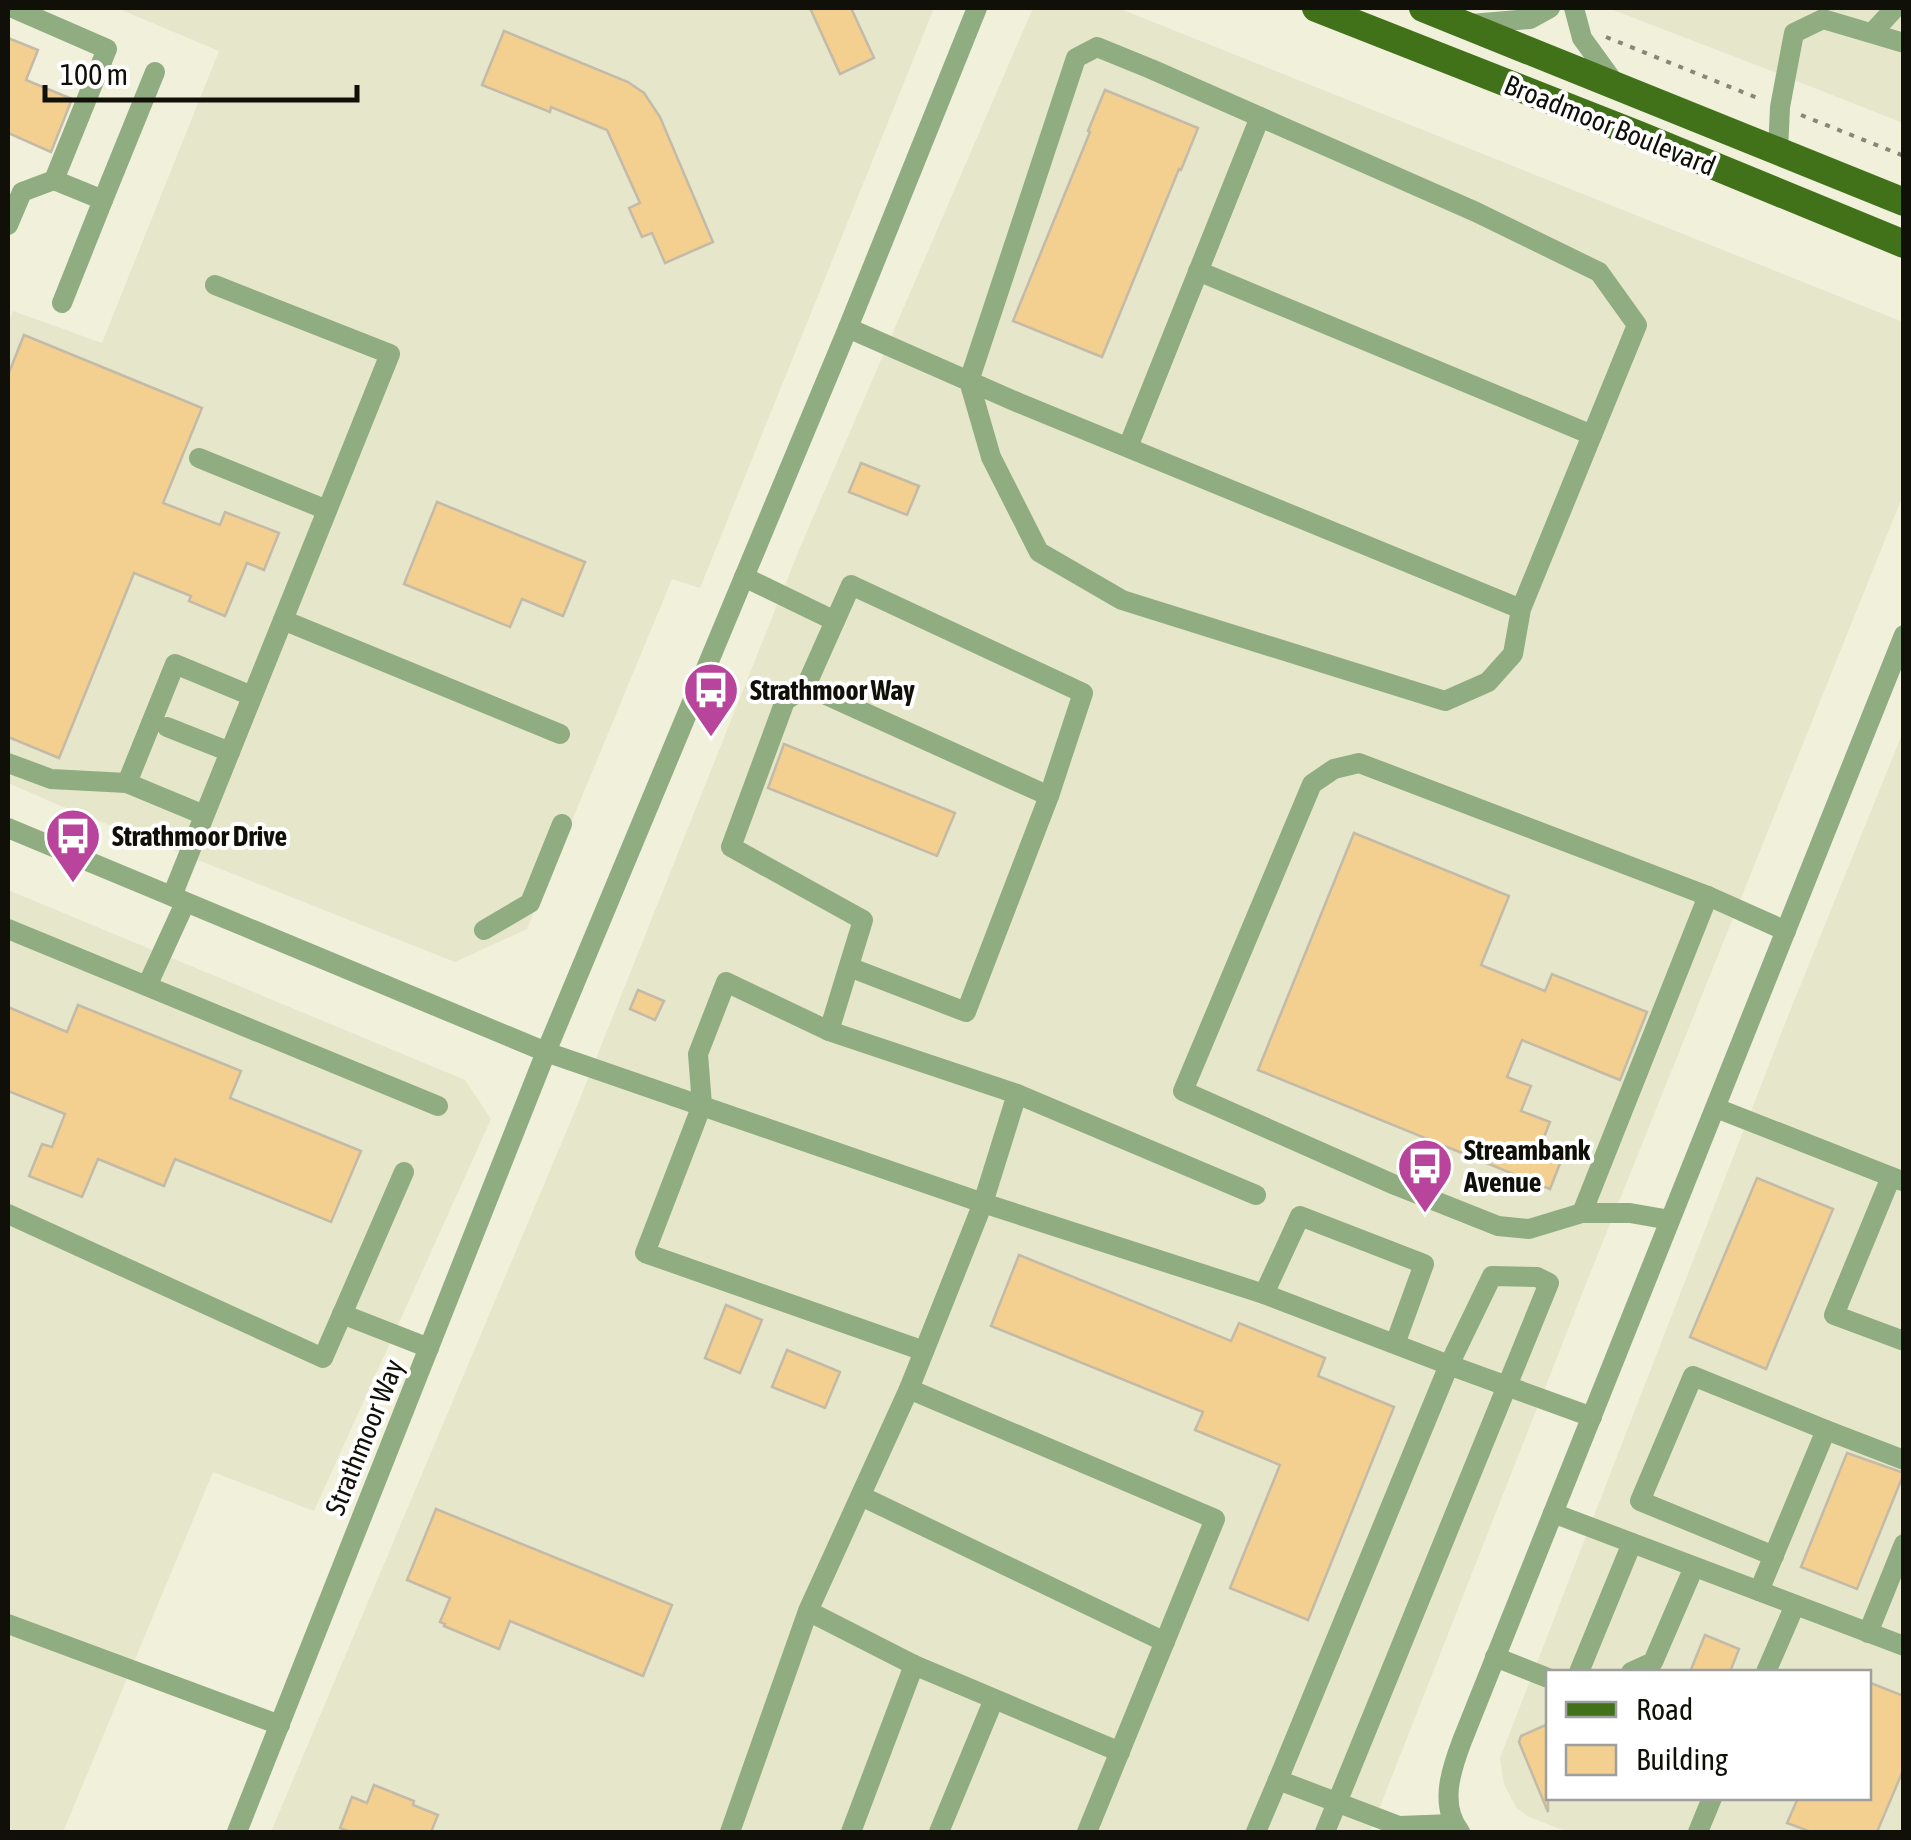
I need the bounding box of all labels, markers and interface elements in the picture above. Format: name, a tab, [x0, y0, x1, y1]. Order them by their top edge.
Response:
scale bar	[45, 40, 358, 102]
text: 100 m	[60, 57, 128, 91]
street label: Broadmoor Boulevard	[1500, 68, 1720, 182]
bus stop icon: Strathmoor Way	[681, 660, 741, 739]
place label: Strathmoor Way	[750, 674, 915, 706]
bus stop icon: Strathmoor Drive	[43, 806, 103, 885]
place label: Strathmoor Drive	[112, 820, 287, 852]
place label: Streambank Avenue	[1463, 1134, 1591, 1198]
bus stop icon: Streambank Avenue	[1395, 1136, 1455, 1215]
street label: Strathmoor Way	[318, 1355, 410, 1519]
legend	[1546, 1670, 1871, 1800]
text: Road	[1636, 1692, 1693, 1726]
text: Building	[1636, 1742, 1728, 1776]

